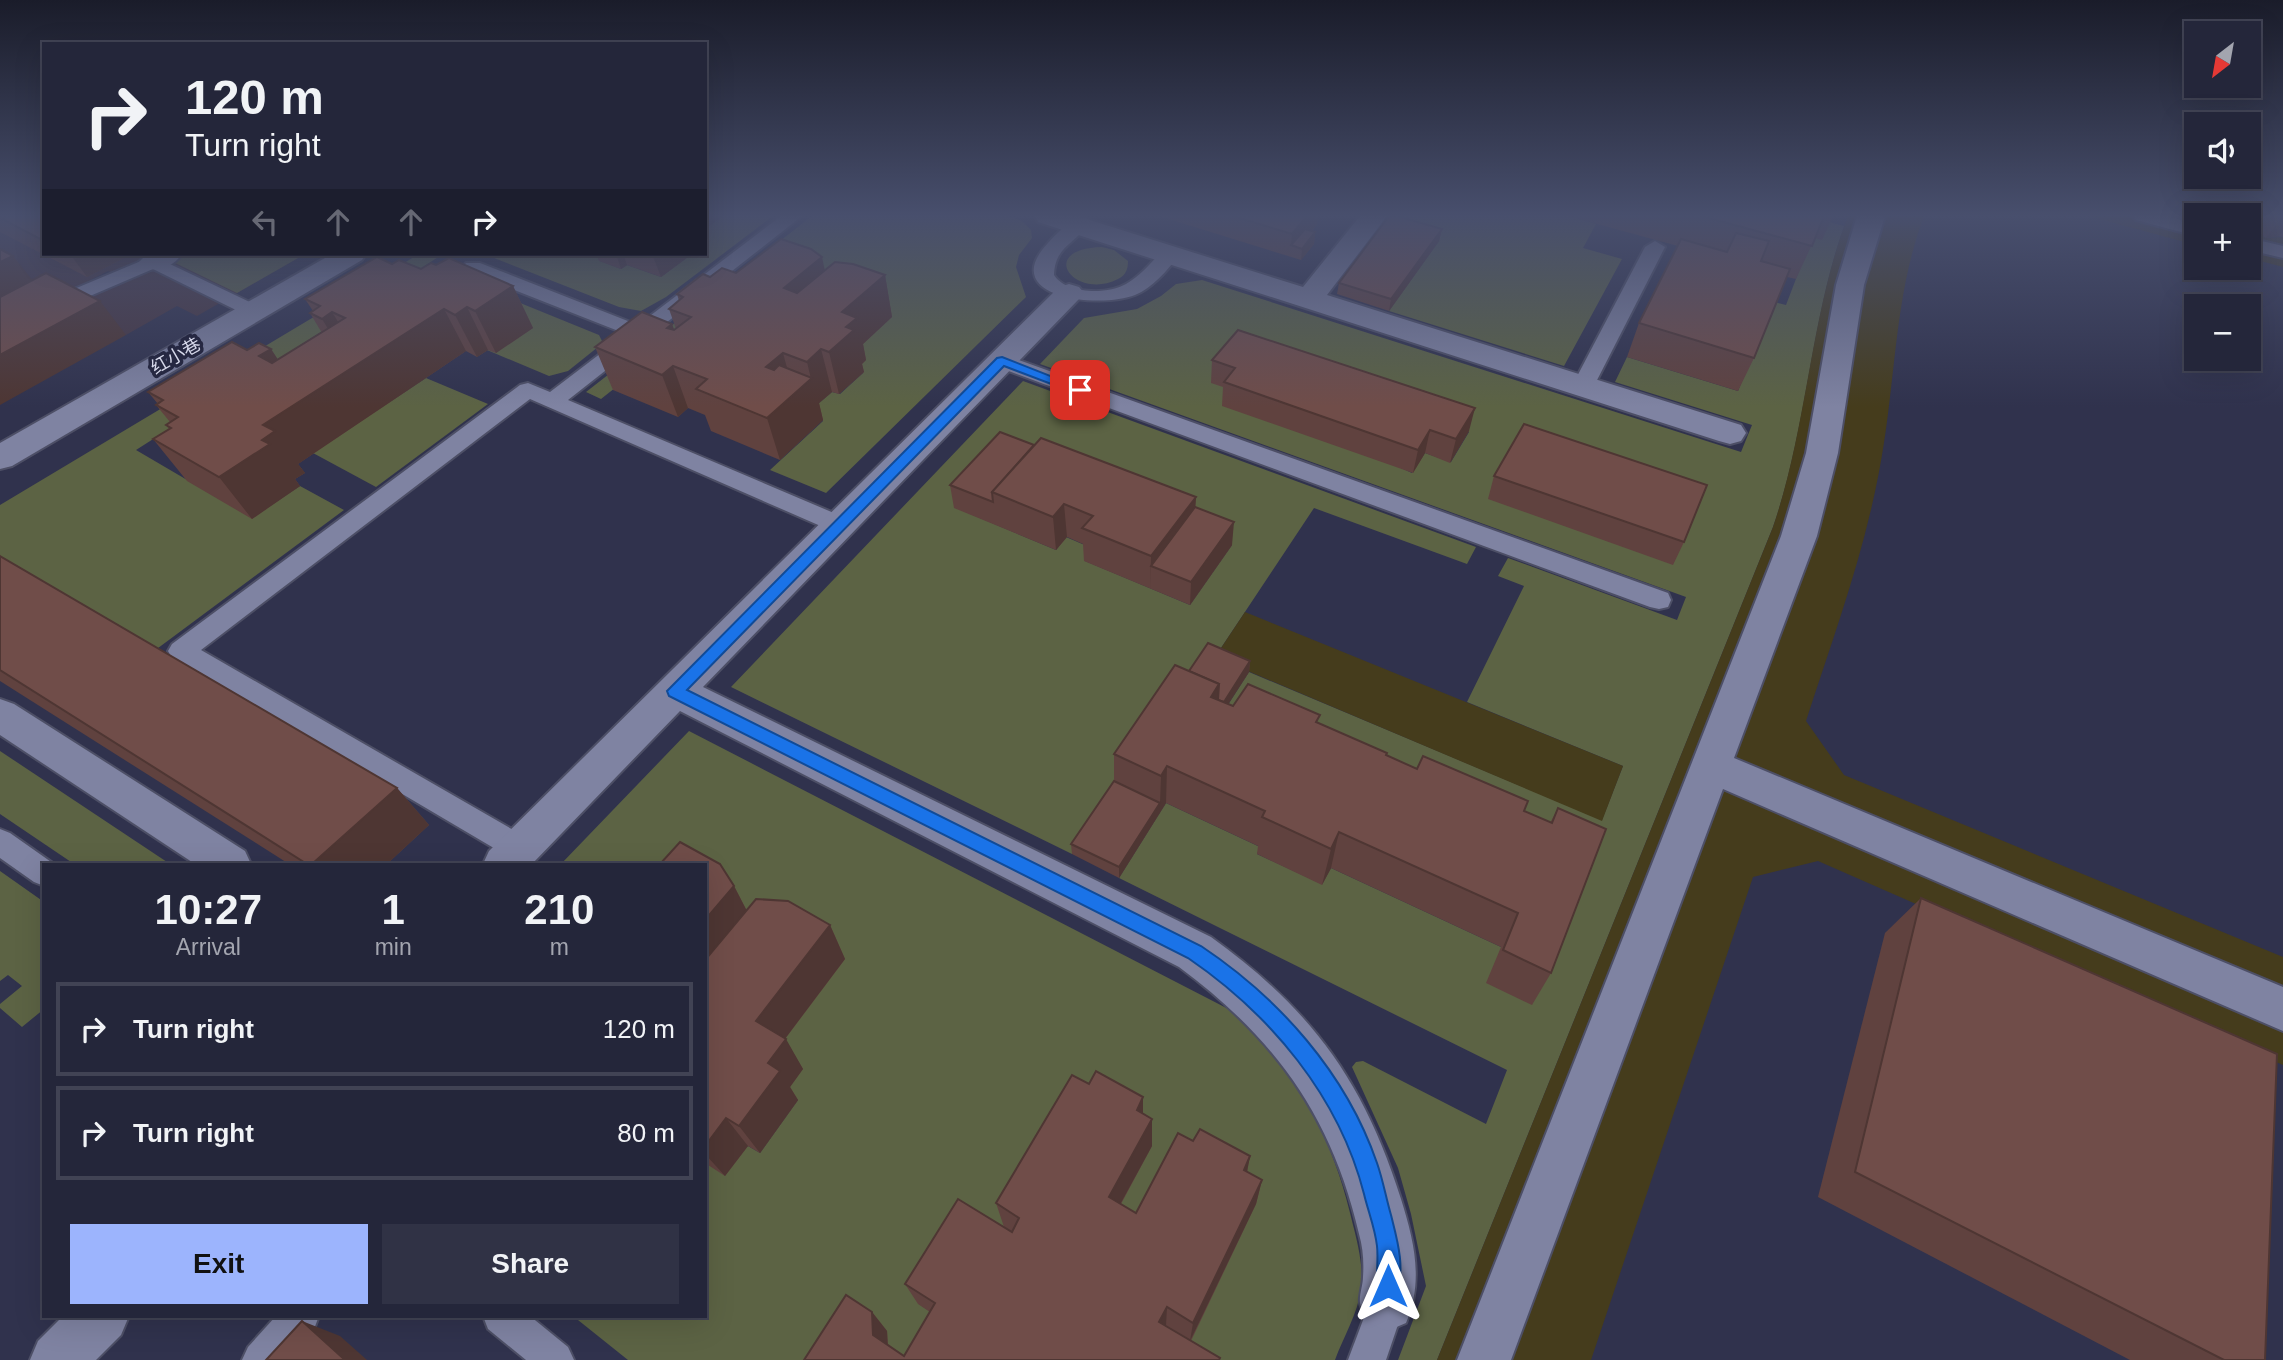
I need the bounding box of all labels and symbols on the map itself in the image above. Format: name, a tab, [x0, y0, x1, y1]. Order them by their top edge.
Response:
north arrow	[2184, 21, 2261, 98]
street label: 红小巷	[148, 334, 204, 378]
pin	[1050, 360, 1110, 420]
position arrow	[1351, 1249, 1425, 1323]

